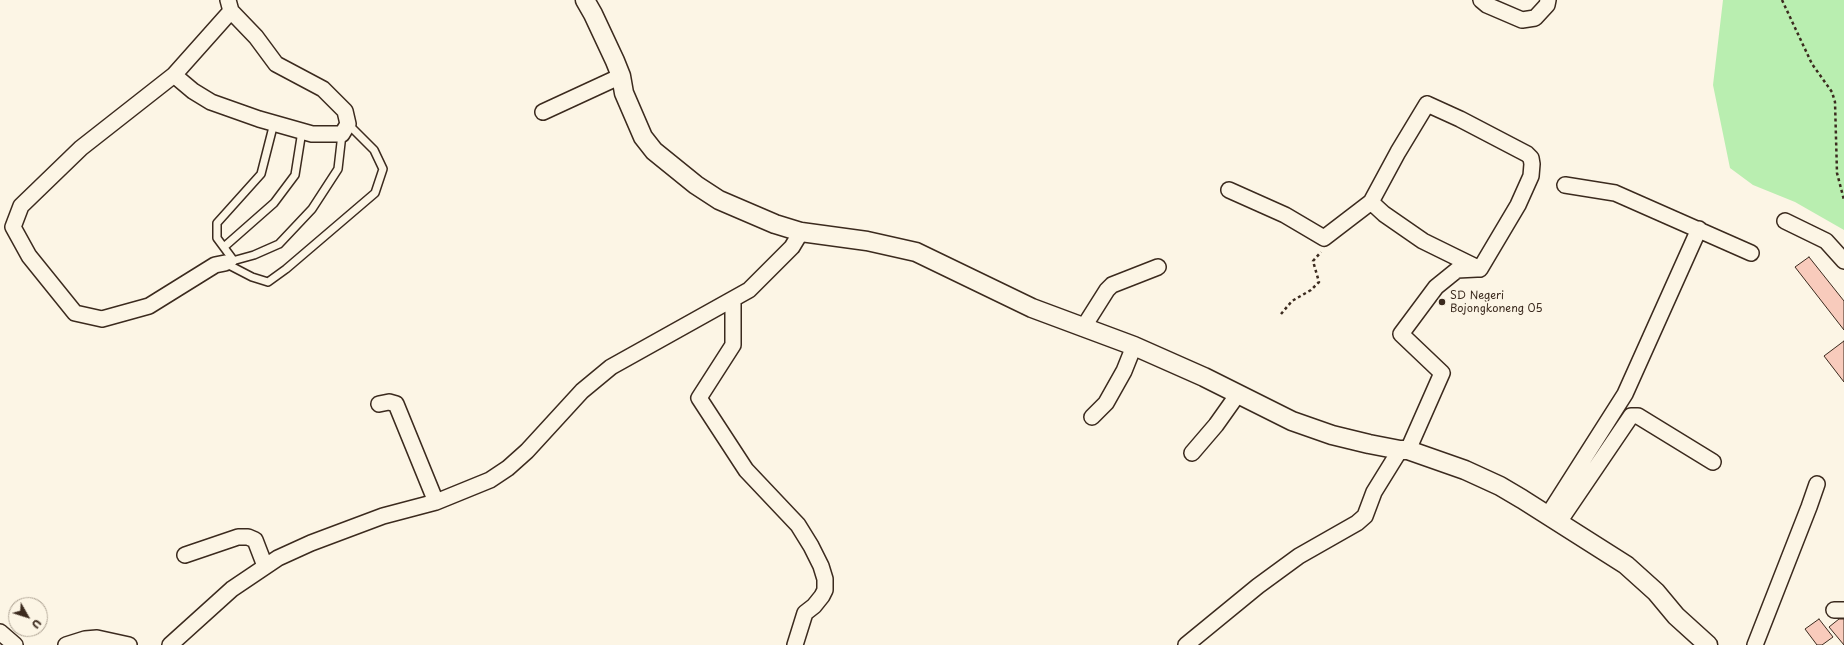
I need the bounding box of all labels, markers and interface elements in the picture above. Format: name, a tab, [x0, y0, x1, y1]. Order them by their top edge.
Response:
place label: SD Negeri Bojongkoneng 05	[1450, 289, 1543, 315]
marker: SD Negeri Bojongkoneng 05	[1437, 297, 1447, 307]
north arrow	[8, 597, 48, 637]
text: U	[28, 616, 46, 633]

